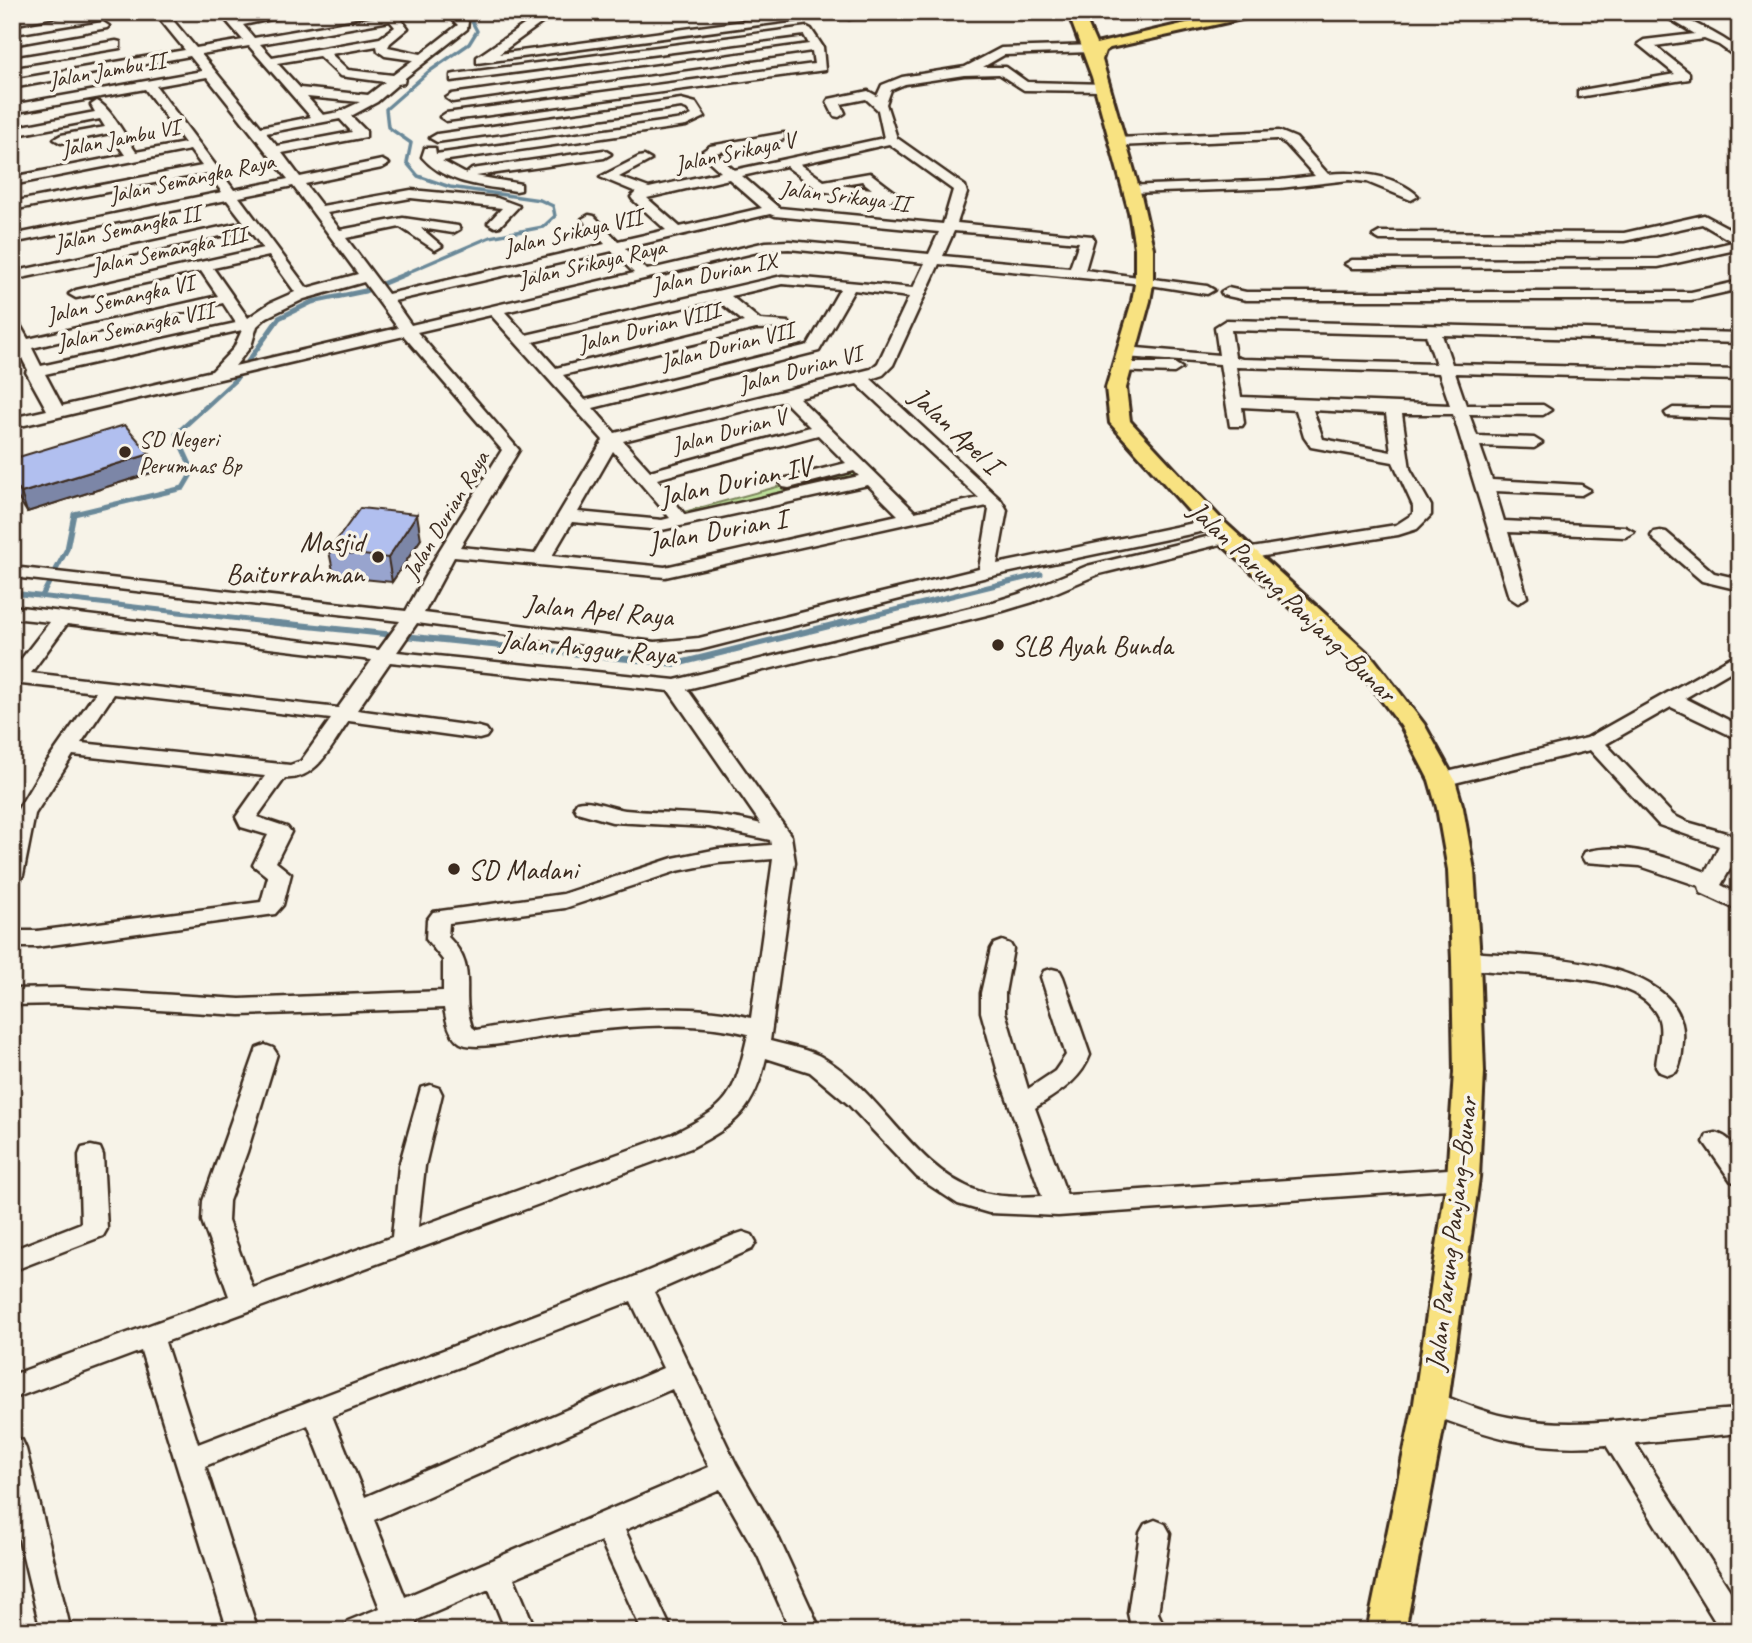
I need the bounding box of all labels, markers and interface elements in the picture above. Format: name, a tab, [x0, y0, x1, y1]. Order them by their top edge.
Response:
street label: Jalan Jambu II	[45, 45, 172, 95]
street label: Jalan Jambu VI	[58, 111, 186, 164]
street label: Jalan Srikaya V	[671, 124, 802, 179]
street label: Jalan Semangka Raya	[106, 146, 279, 210]
street label: Jalan Srikaya II	[778, 174, 916, 219]
street label: Jalan Semangka II	[51, 197, 207, 258]
street label: Jalan Srikaya VII	[500, 201, 650, 262]
street label: Jalan Semangka III	[88, 218, 254, 281]
street label: Jalan Srikaya Raya	[515, 232, 670, 294]
street label: Jalan Durian IX	[648, 245, 783, 301]
street label: Jalan Semangka VI	[43, 267, 201, 330]
street label: Jalan Semangka VII	[53, 294, 221, 357]
street label: Jalan Durian VIII	[574, 294, 727, 359]
street label: Jalan Durian VII	[657, 314, 801, 377]
street label: Jalan Durian VI	[734, 337, 869, 400]
street label: Jalan Apel I	[902, 378, 1013, 485]
street label: Jalan Durian V	[668, 401, 794, 460]
place label: SD Negeri Perumnas Bp	[139, 425, 243, 480]
marker: SD Negeri Perumnas Bp	[117, 444, 133, 460]
street label: Jalan Durian Raya	[396, 444, 497, 585]
street label: Jalan Durian IV	[654, 447, 819, 515]
street label: Jalan Parung Panjang–Bunar	[1180, 491, 1406, 711]
street label: Jalan Durian I	[643, 500, 794, 560]
place label: Masjid Baiturrahman	[226, 524, 368, 591]
marker: Masjid Baiturrahman	[370, 549, 386, 565]
street label: Jalan Apel Raya	[521, 586, 676, 634]
street label: Jalan Anggur Raya	[497, 622, 680, 672]
place label: SLB Ayah Bunda	[1012, 628, 1175, 663]
marker: SLB Ayah Bunda	[990, 637, 1006, 653]
place label: SD Madani	[468, 852, 581, 887]
marker: SD Madani	[446, 861, 462, 877]
street label: Jalan Parung Panjang–Bunar	[1417, 1093, 1485, 1375]

